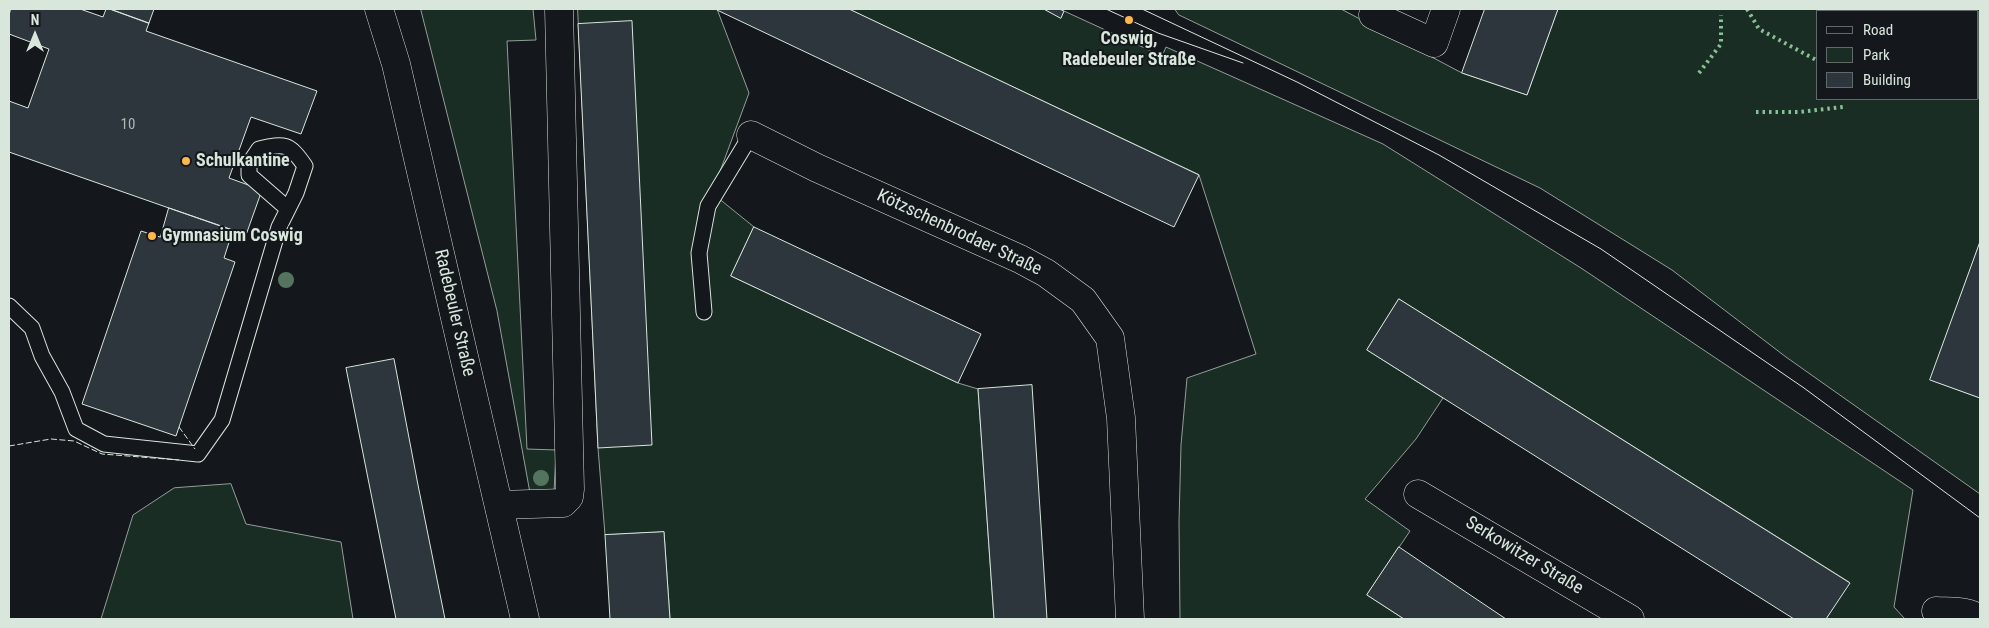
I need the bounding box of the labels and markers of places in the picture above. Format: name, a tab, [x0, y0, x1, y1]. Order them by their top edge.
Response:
marker: Coswig, Radebeuler Straße	[1123, 14, 1135, 26]
place label: Coswig, Radebeuler Straße	[1062, 28, 1196, 70]
place label: Schulkantine	[196, 150, 290, 172]
marker: Schulkantine	[180, 155, 192, 167]
place label: Gymnasium Coswig	[162, 225, 303, 247]
marker: Gymnasium Coswig	[146, 230, 158, 242]

